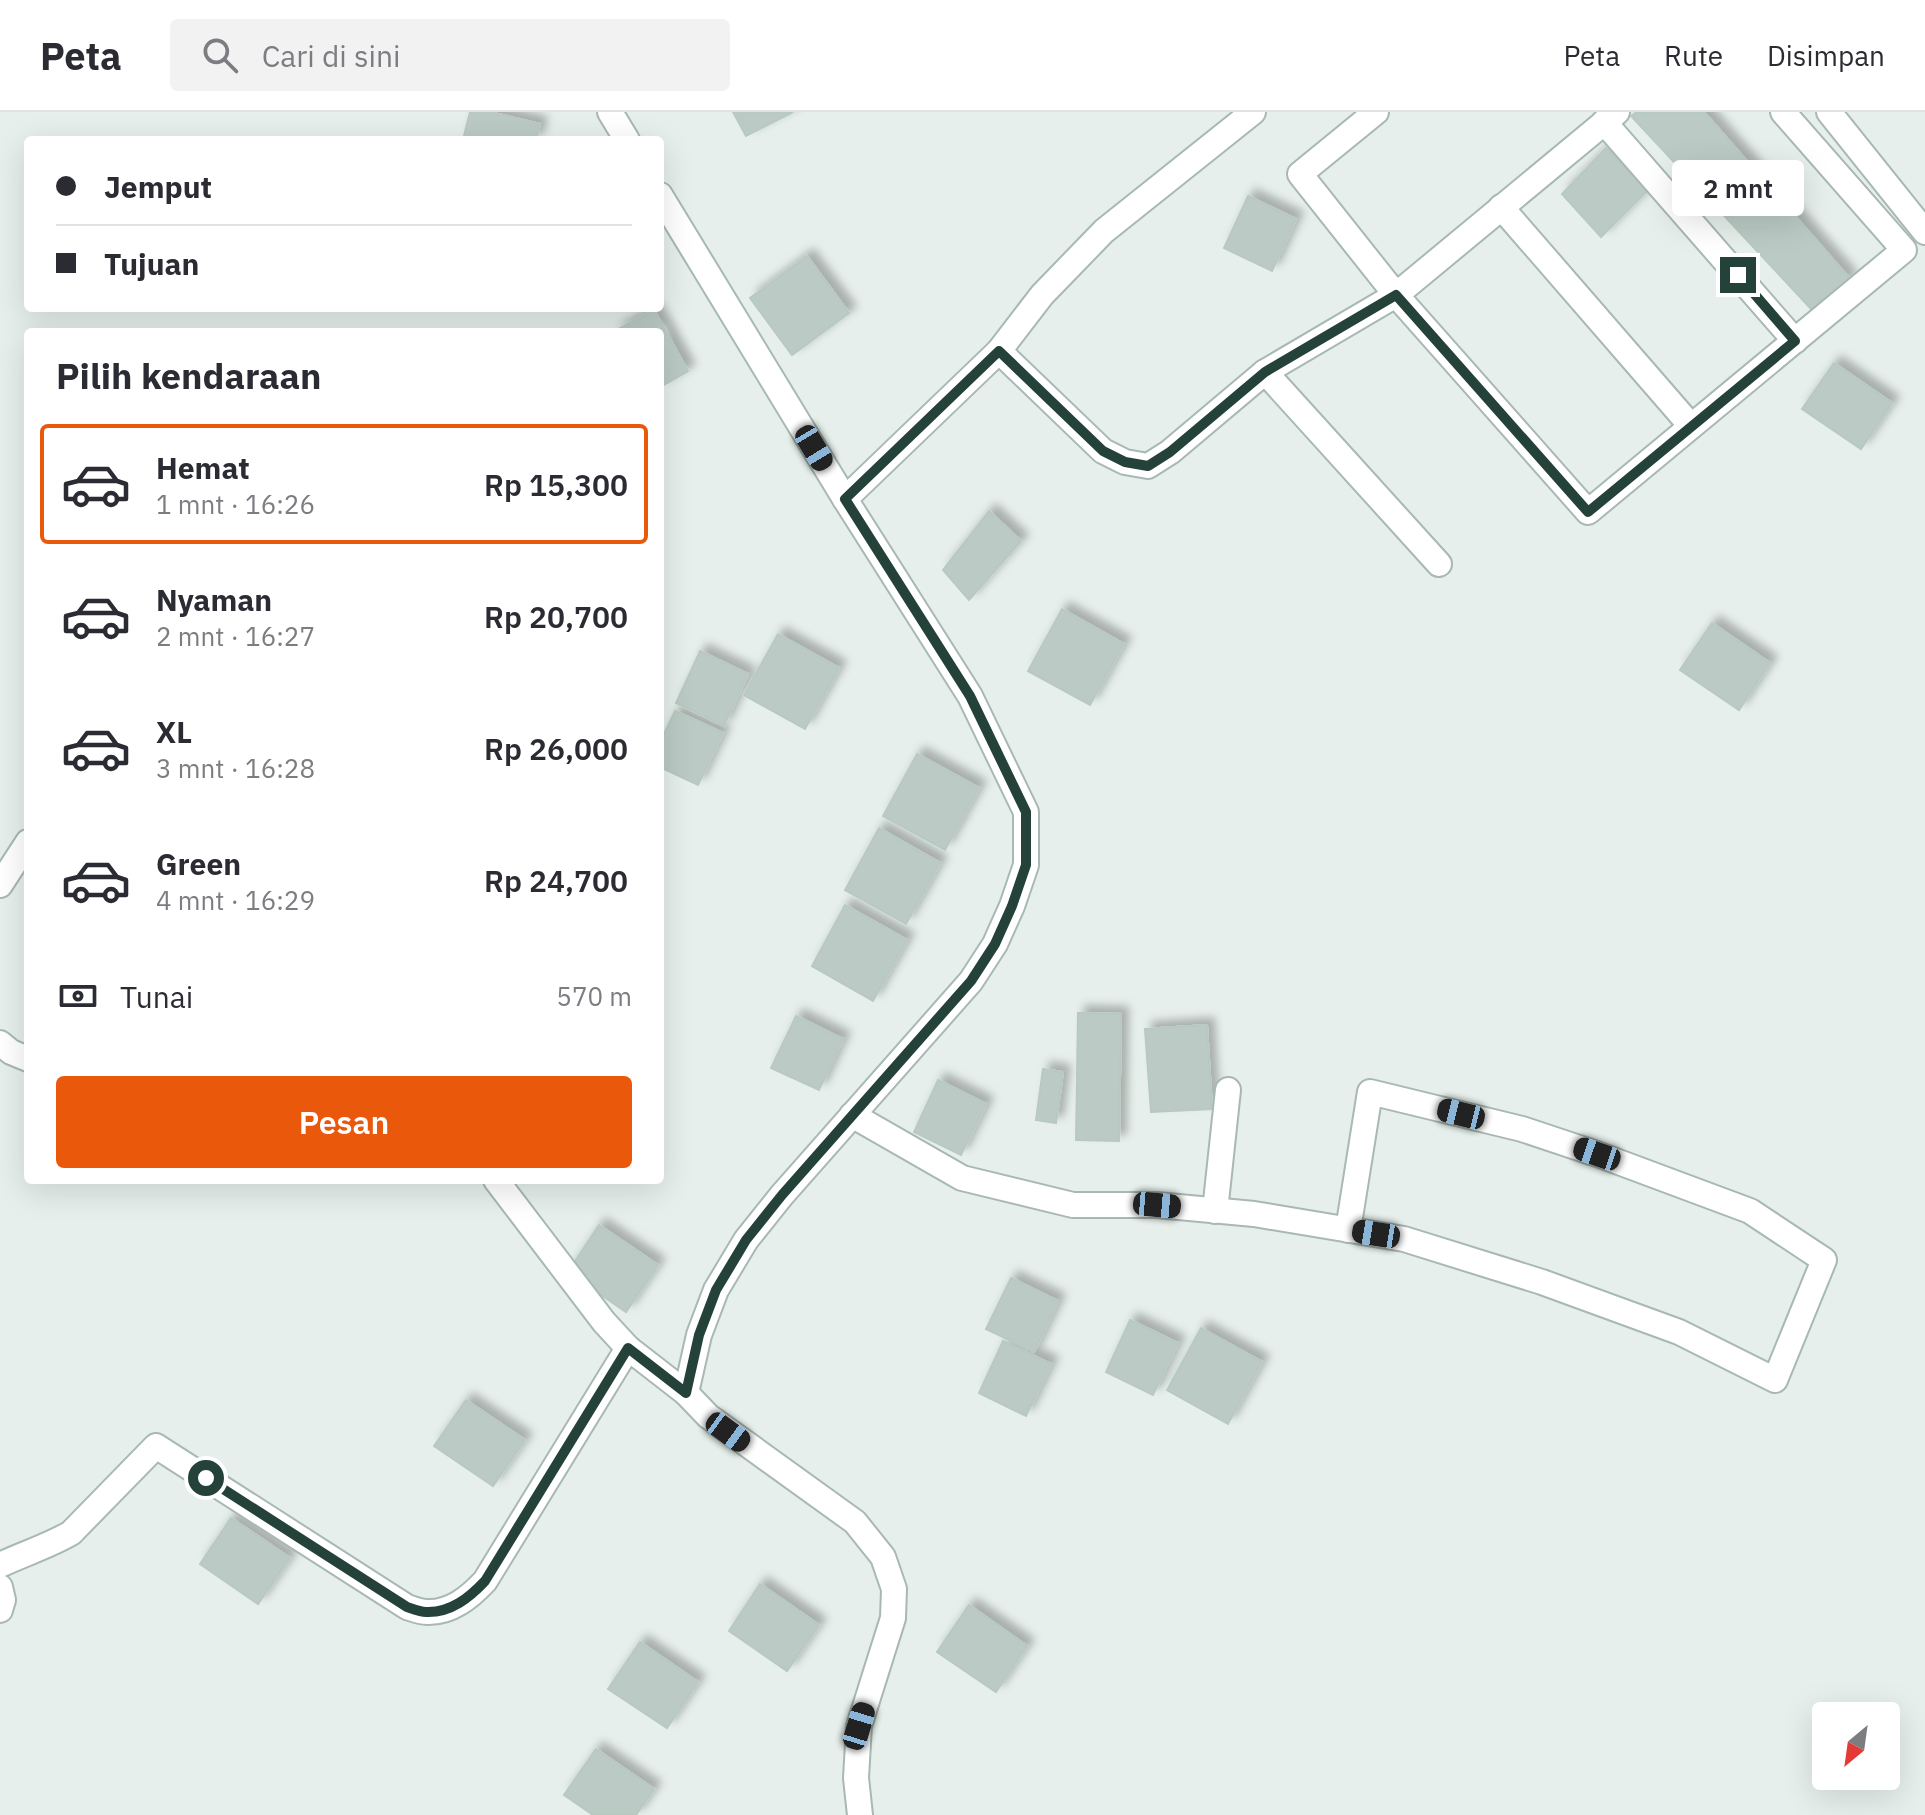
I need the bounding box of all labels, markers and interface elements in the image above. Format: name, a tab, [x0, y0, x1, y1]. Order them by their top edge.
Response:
search box	[170, 19, 730, 91]
text: Peta	[40, 31, 122, 80]
icon: search	[198, 33, 242, 77]
text: Cari di sini	[262, 36, 401, 75]
text: Peta	[1564, 37, 1620, 74]
text: Rute	[1664, 37, 1723, 74]
text: Disimpan	[1767, 37, 1885, 74]
callout: 2 mnt	[1672, 159, 1804, 215]
text: Jemput	[104, 167, 212, 206]
text: 2 mnt	[1703, 171, 1773, 205]
text: Tujuan	[104, 244, 199, 283]
route end	[1720, 257, 1756, 293]
text: Pilih kendaraan	[56, 352, 321, 399]
car	[791, 421, 837, 475]
icon: car	[60, 448, 132, 520]
text: Hemat	[156, 448, 250, 487]
text: Rp 15,300	[484, 465, 628, 504]
text: 1 mnt · 16:26	[156, 487, 315, 521]
icon: car	[60, 580, 132, 652]
text: Nyaman	[156, 580, 272, 619]
text: Rp 20,700	[484, 597, 628, 636]
text: 2 mnt · 16:27	[156, 619, 315, 653]
icon: car	[60, 712, 132, 784]
text: XL	[156, 712, 192, 751]
text: Rp 26,000	[484, 729, 628, 768]
text: 3 mnt · 16:28	[156, 751, 315, 785]
icon: car	[60, 844, 132, 916]
text: Green	[156, 844, 241, 883]
text: Rp 24,700	[484, 861, 628, 900]
text: 4 mnt · 16:29	[156, 883, 315, 917]
icon: cash	[56, 974, 100, 1018]
text: Tunai	[120, 977, 193, 1016]
text: 570 m	[556, 979, 632, 1013]
button: Pesan	[56, 1076, 632, 1168]
car	[1435, 1097, 1487, 1131]
car	[1570, 1135, 1624, 1173]
car	[1132, 1191, 1182, 1219]
car	[1350, 1218, 1402, 1250]
car	[702, 1408, 754, 1456]
route start	[188, 1460, 224, 1496]
car	[841, 1700, 877, 1752]
north arrow	[1812, 1702, 1900, 1790]
map controls	[1812, 1702, 1900, 1790]

